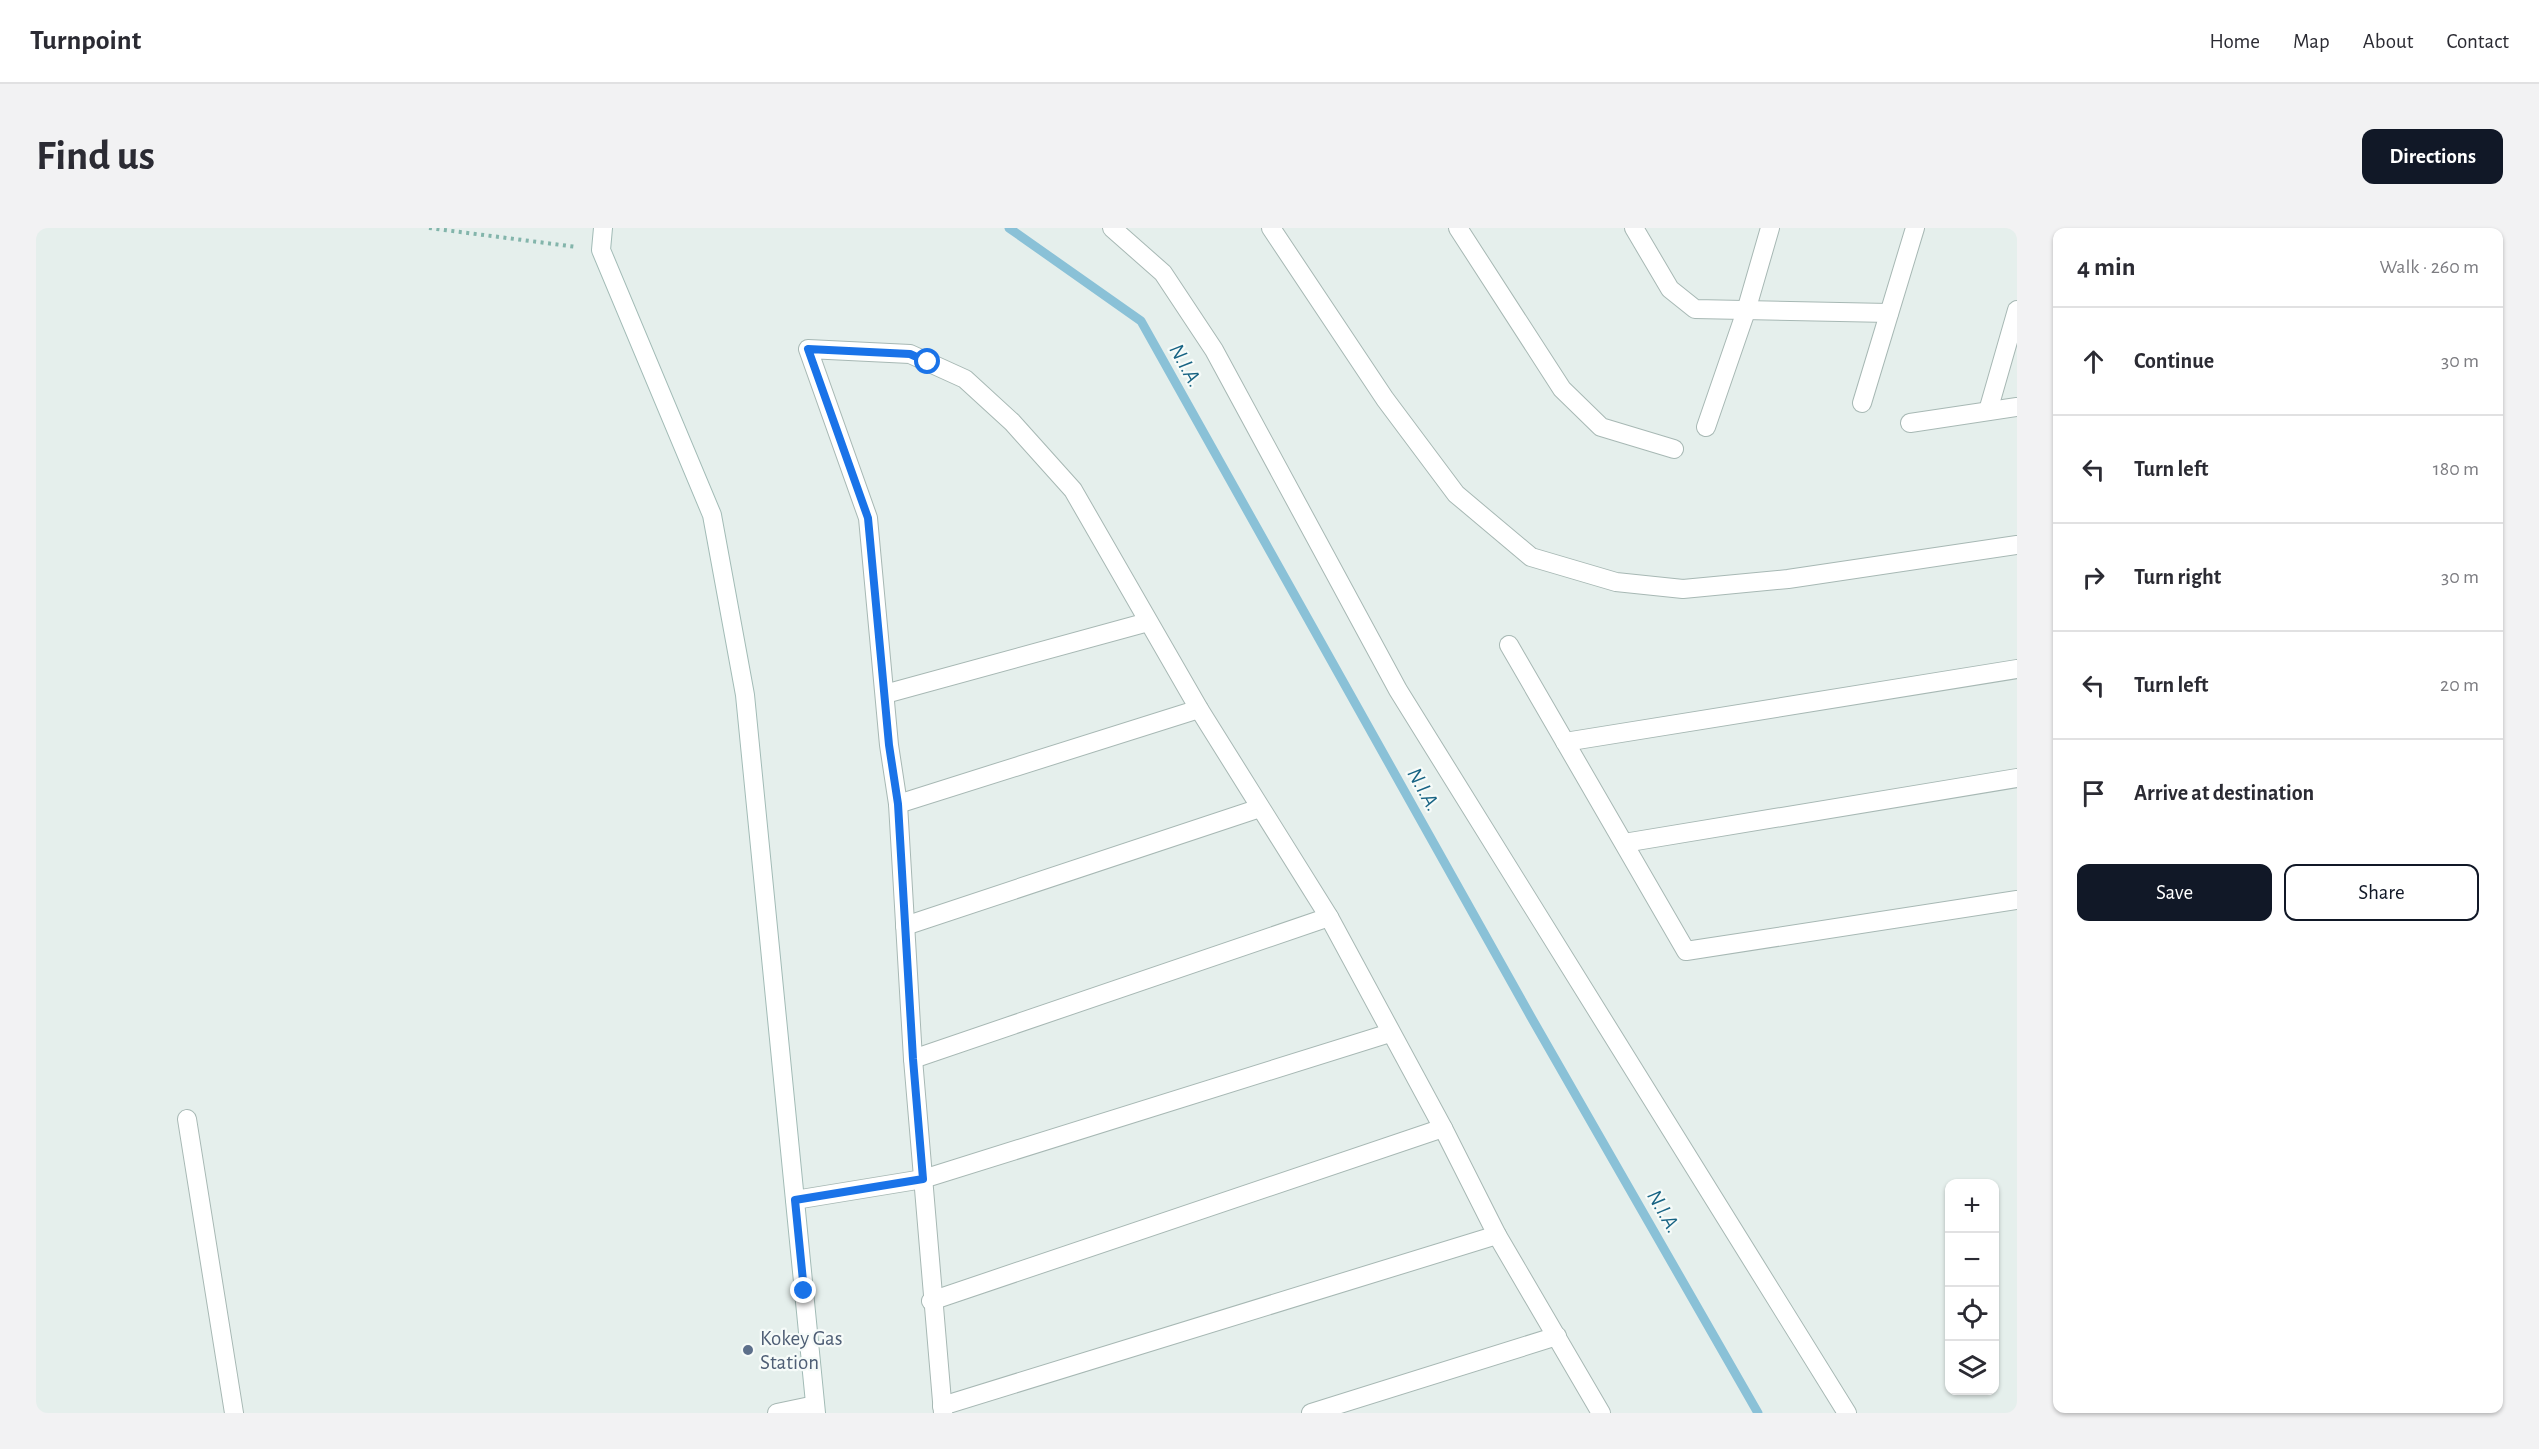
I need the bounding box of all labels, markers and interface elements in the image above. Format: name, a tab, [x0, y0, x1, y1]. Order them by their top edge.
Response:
text: Turnpoint	[30, 27, 141, 55]
text: Home	[2209, 31, 2260, 52]
text: Map	[2293, 31, 2330, 52]
text: About	[2363, 31, 2413, 52]
text: Contact	[2446, 31, 2509, 52]
button: Directions	[2362, 129, 2503, 184]
text: Find us	[36, 135, 155, 177]
text: 4 min	[2077, 254, 2136, 280]
text: Walk · 260 m	[2379, 257, 2479, 277]
water label: N.I.A.	[1165, 340, 1207, 391]
icon: ahead	[2077, 345, 2110, 378]
route start	[914, 348, 940, 374]
text: Continue	[2134, 350, 2214, 372]
text: 30 m	[2441, 351, 2479, 371]
icon: left	[2077, 453, 2110, 486]
text: Turn left	[2134, 458, 2208, 480]
text: 180 m	[2433, 459, 2479, 479]
icon: right	[2077, 561, 2110, 594]
text: Turn right	[2134, 566, 2221, 588]
text: 30 m	[2441, 567, 2479, 587]
icon: left	[2077, 669, 2110, 702]
text: Turn left	[2134, 674, 2208, 696]
text: 20 m	[2440, 675, 2479, 695]
water label: N.I.A.	[1403, 764, 1445, 815]
icon: arrive	[2077, 777, 2110, 810]
text: Arrive at destination	[2134, 782, 2314, 804]
button: Save	[2077, 864, 2272, 921]
button: Share	[2284, 864, 2479, 921]
map controls	[1945, 1179, 1999, 1395]
button: +	[1945, 1179, 1999, 1233]
water label: N.I.A.	[1643, 1186, 1685, 1237]
button: −	[1945, 1233, 1999, 1287]
route end	[790, 1277, 816, 1303]
button: locate	[1945, 1287, 1999, 1341]
place label: Kokey Gas Station	[760, 1328, 843, 1373]
button: layers	[1945, 1341, 1999, 1395]
marker: Kokey Gas Station	[741, 1343, 755, 1357]

